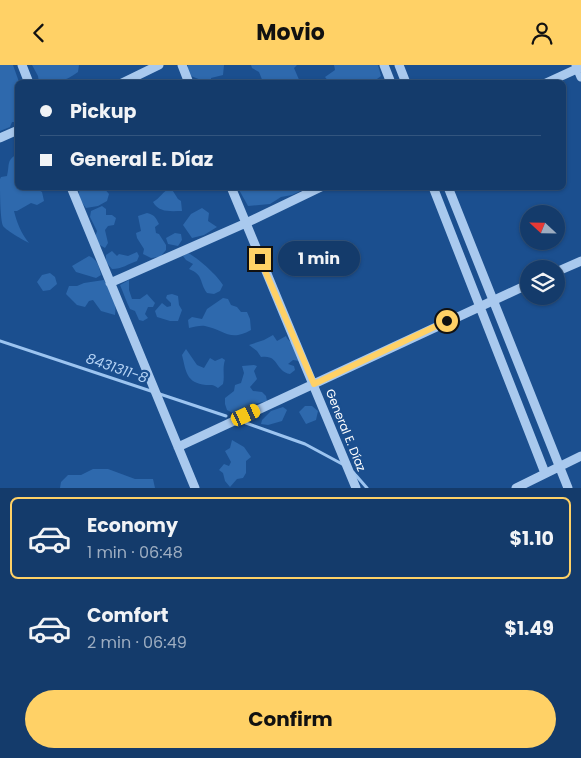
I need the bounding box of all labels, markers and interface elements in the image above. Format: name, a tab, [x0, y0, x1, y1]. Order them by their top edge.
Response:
text: Movio	[256, 17, 325, 48]
icon: back	[25, 19, 53, 47]
icon: person	[528, 19, 556, 47]
text: Pickup	[70, 98, 136, 125]
text: General E. Díaz	[70, 146, 213, 173]
north arrow	[520, 205, 565, 250]
map controls	[520, 205, 565, 305]
callout: 1 min	[278, 241, 360, 277]
text: 1 min	[298, 247, 340, 270]
route end	[249, 248, 271, 270]
button: layers	[520, 260, 565, 305]
route start	[436, 310, 458, 332]
water label: 8431311-8	[83, 348, 151, 388]
street label: General E. Díaz	[322, 386, 370, 474]
car	[229, 402, 262, 428]
text: Economy	[87, 512, 178, 539]
icon: car	[27, 516, 72, 561]
text: $1.10	[509, 525, 554, 552]
text: 1 min · 06:48	[87, 541, 183, 564]
text: Comfort	[87, 602, 169, 629]
icon: car	[27, 606, 72, 651]
text: $1.49	[504, 615, 554, 642]
text: 2 min · 06:49	[87, 631, 187, 654]
button: Confirm	[25, 690, 556, 748]

